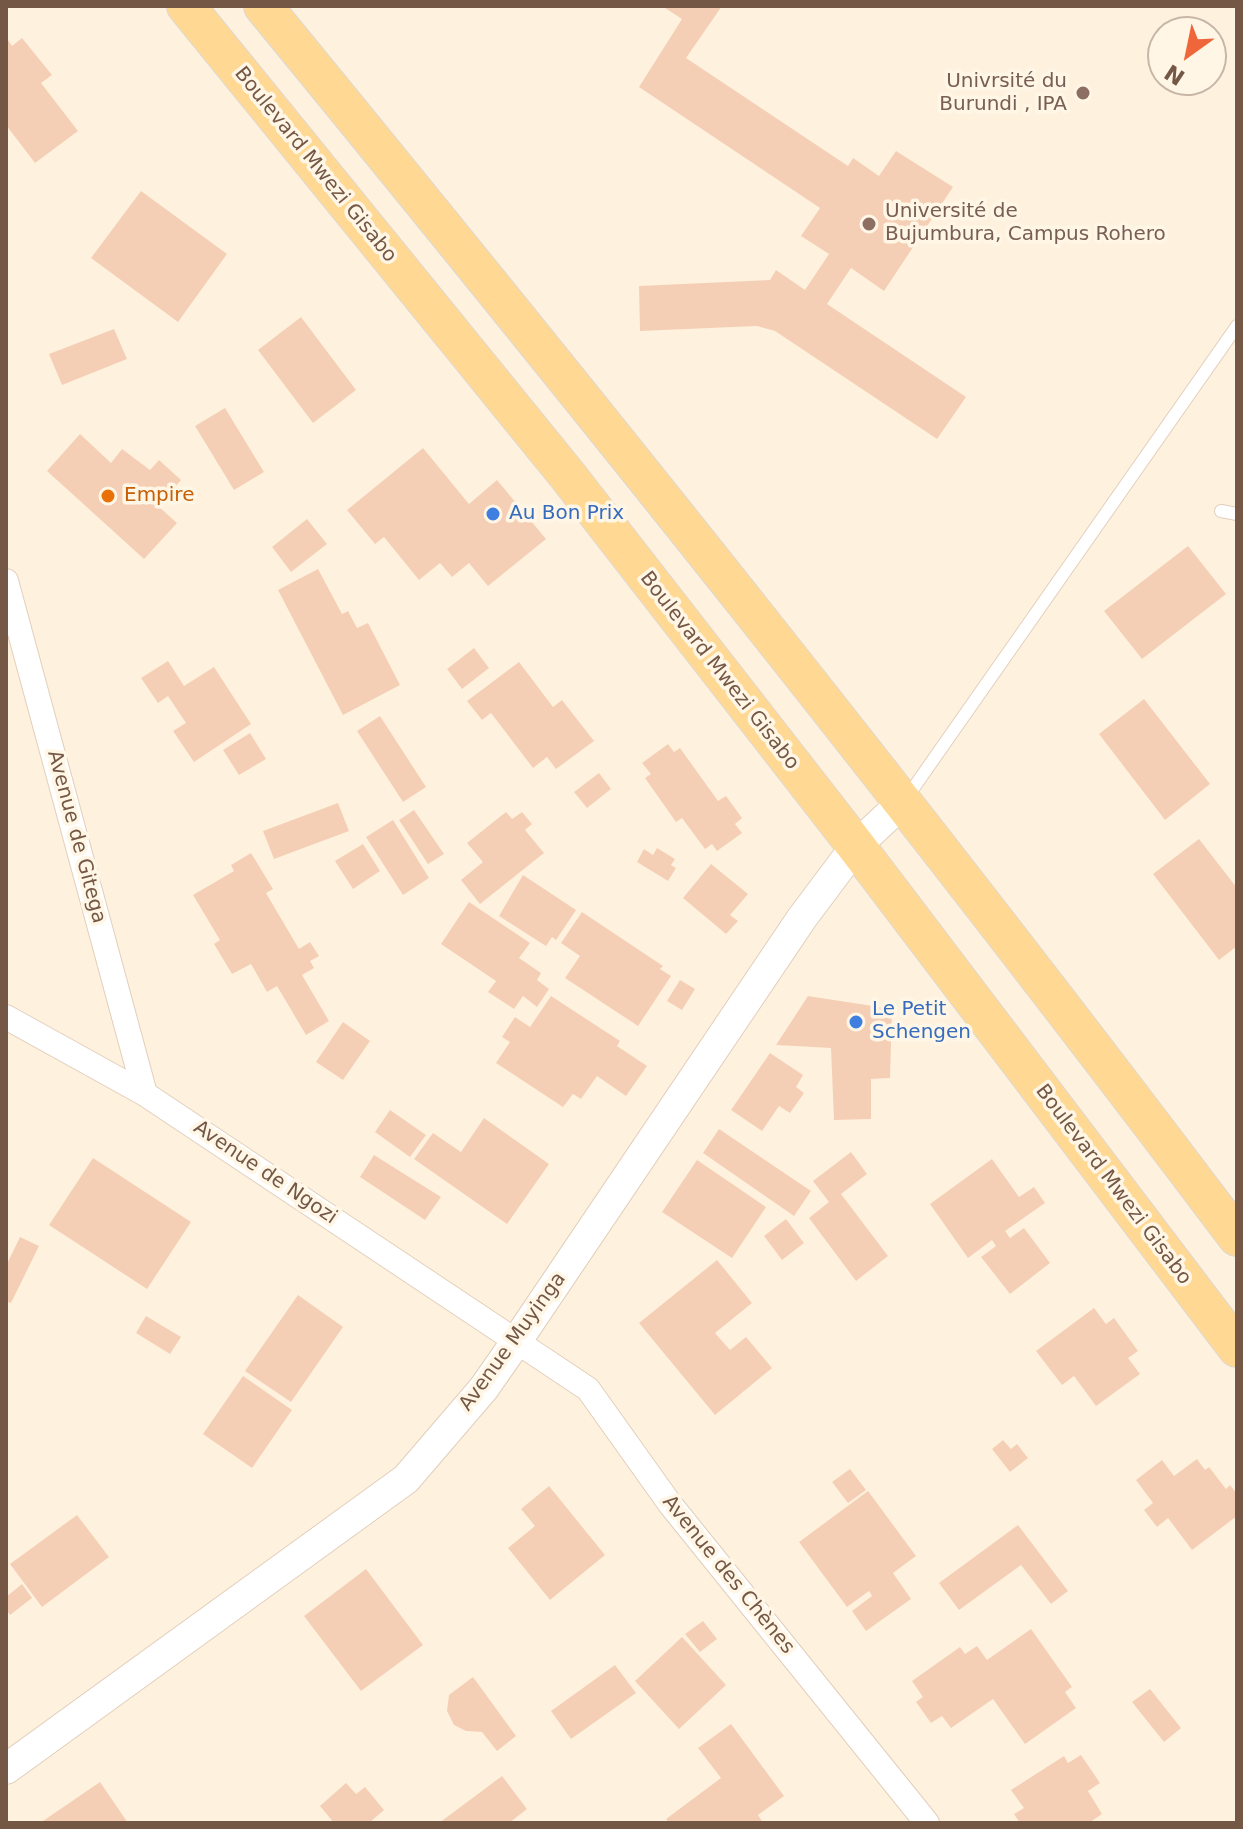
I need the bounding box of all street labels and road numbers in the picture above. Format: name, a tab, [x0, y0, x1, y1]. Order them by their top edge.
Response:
street label: Boulevard Mwezi Gisabo	[229, 62, 401, 268]
street label: Boulevard Mwezi Gisabo	[634, 567, 804, 775]
street label: Avenue de Gitega	[41, 748, 111, 926]
street label: Boulevard Mwezi Gisabo	[1030, 1080, 1196, 1290]
street label: Avenue de Ngozi	[189, 1116, 341, 1230]
street label: Avenue Muyinga	[455, 1268, 571, 1416]
street label: Avenue des Chènes	[657, 1491, 799, 1659]

